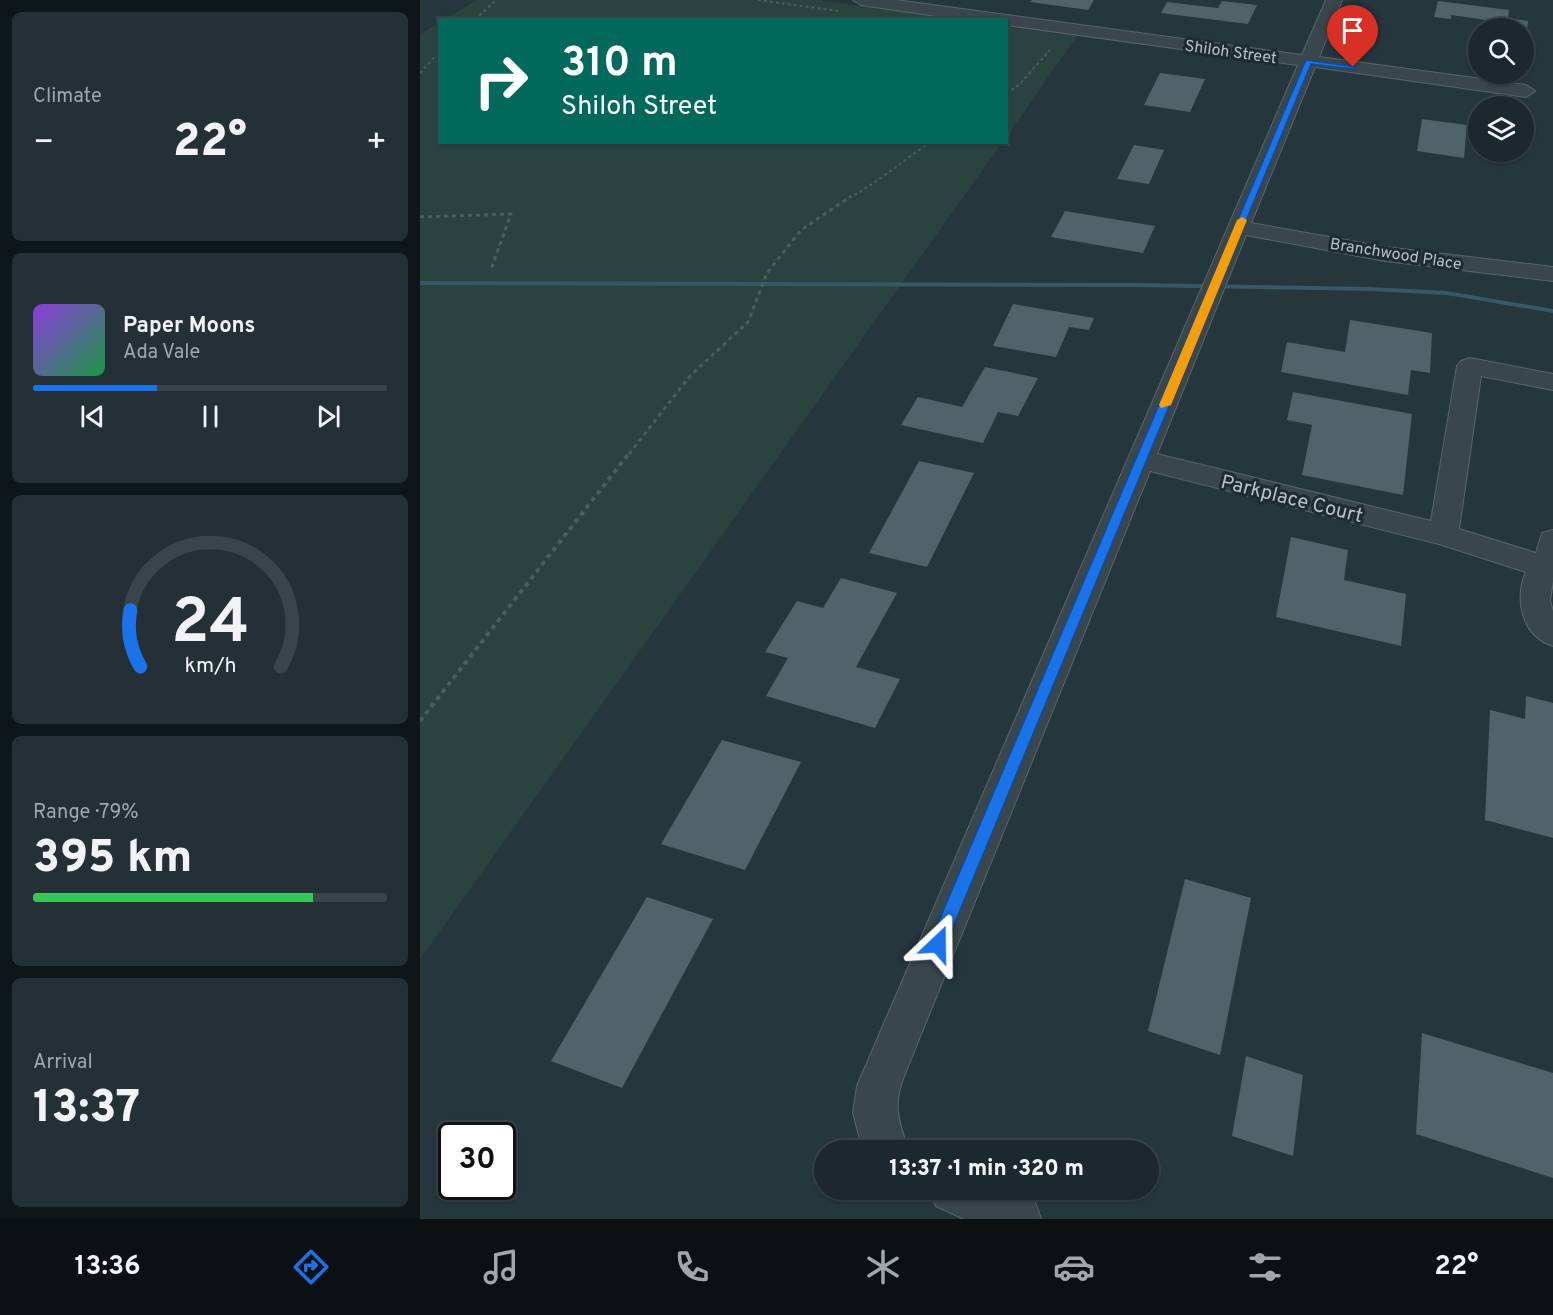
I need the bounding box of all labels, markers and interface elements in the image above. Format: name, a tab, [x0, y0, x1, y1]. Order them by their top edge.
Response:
pin	[1327, 5, 1378, 67]
icon: arrive	[1336, 14, 1369, 47]
map controls	[1468, 18, 1534, 162]
button: search	[1468, 18, 1534, 84]
street label: Shiloh Street	[1183, 37, 1278, 69]
text: 310 m	[561, 38, 678, 91]
icon: right	[462, 42, 540, 120]
text: Climate	[33, 84, 102, 110]
text: Shiloh Street	[561, 90, 717, 124]
button: layers	[1468, 96, 1534, 162]
text: 22°	[173, 115, 247, 172]
text: −	[33, 123, 54, 165]
text: +	[366, 123, 387, 165]
street label: Branchwood Place	[1328, 235, 1463, 275]
text: Paper Moons	[123, 313, 255, 340]
text: Ada Vale	[123, 340, 200, 366]
icon: previous	[76, 400, 109, 433]
icon: pause	[194, 400, 227, 433]
icon: next	[312, 400, 345, 433]
street label: Parkplace Court	[1218, 470, 1365, 530]
text: 24	[171, 586, 249, 665]
text: km/h	[184, 653, 236, 680]
text: Range · 79%	[33, 800, 139, 826]
text: 395 km	[33, 831, 192, 888]
position arrow	[906, 912, 970, 976]
text: Arrival	[33, 1050, 93, 1076]
text: 13:37	[33, 1081, 140, 1138]
speed limit sign: 30	[438, 1122, 516, 1200]
text: 13:37 · 1 min · 320 m	[889, 1156, 1084, 1183]
icon: directions	[290, 1246, 332, 1288]
icon: music	[480, 1246, 522, 1288]
icon: phone	[671, 1246, 713, 1288]
icon: climate	[862, 1246, 904, 1288]
icon: car	[1053, 1246, 1095, 1288]
icon: filters	[1244, 1246, 1286, 1288]
text: 13:36	[74, 1250, 141, 1284]
text: 22°	[1434, 1250, 1479, 1284]

